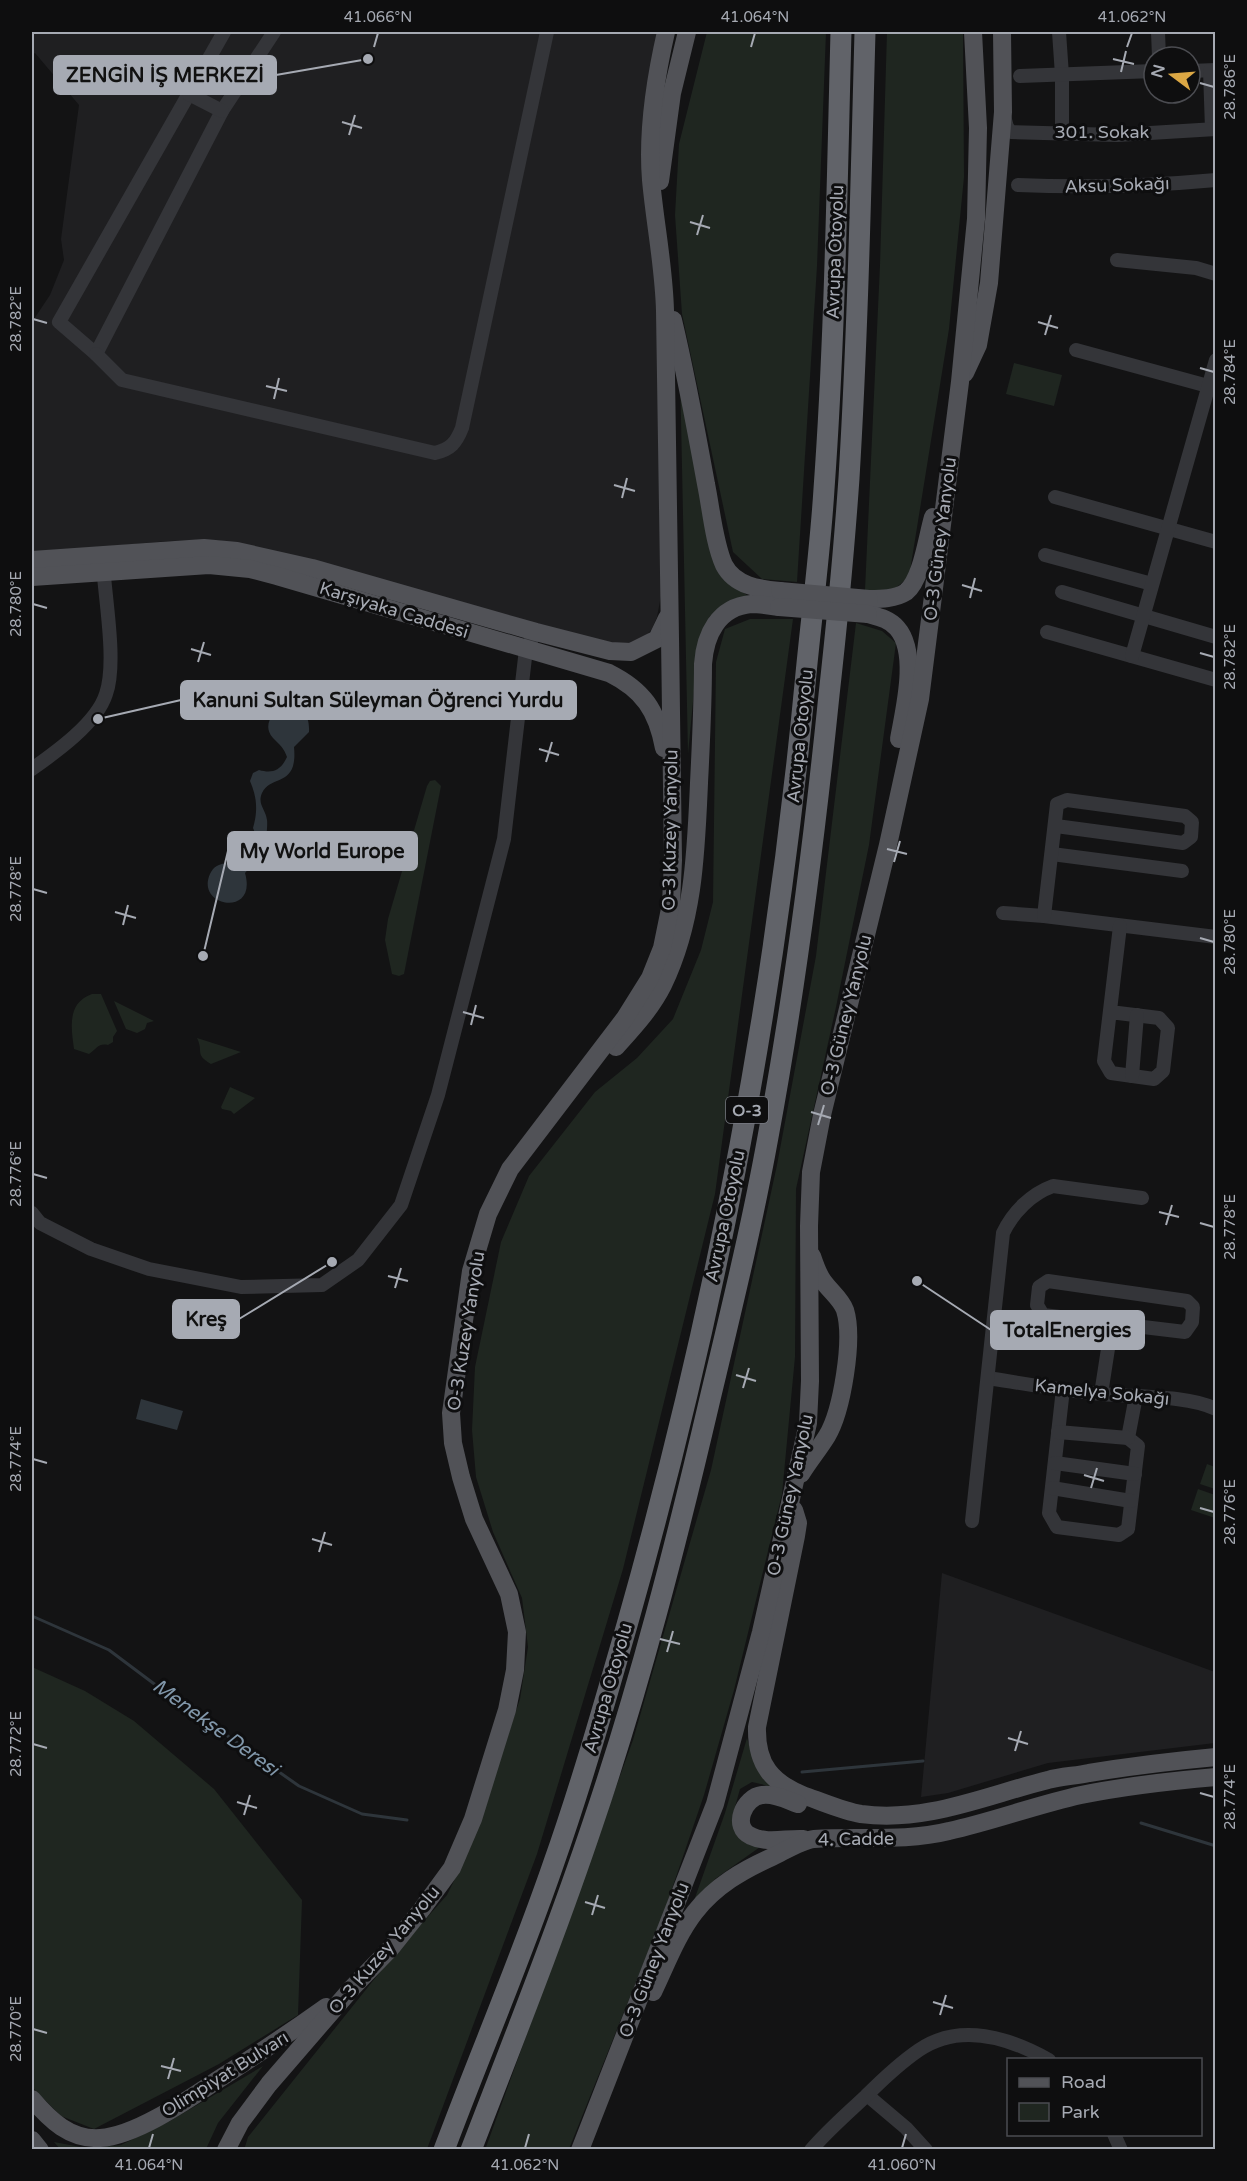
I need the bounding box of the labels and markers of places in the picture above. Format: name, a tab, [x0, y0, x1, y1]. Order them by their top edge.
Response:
callout: ZENGİN İŞ MERKEZİ	[54, 56, 276, 94]
callout: Kanuni Sultan Süleyman Öğrenci Yurdu	[181, 681, 576, 719]
callout: My World Europe	[228, 832, 417, 870]
callout: Kreş	[173, 1300, 239, 1338]
callout: TotalEnergies	[991, 1311, 1144, 1349]

